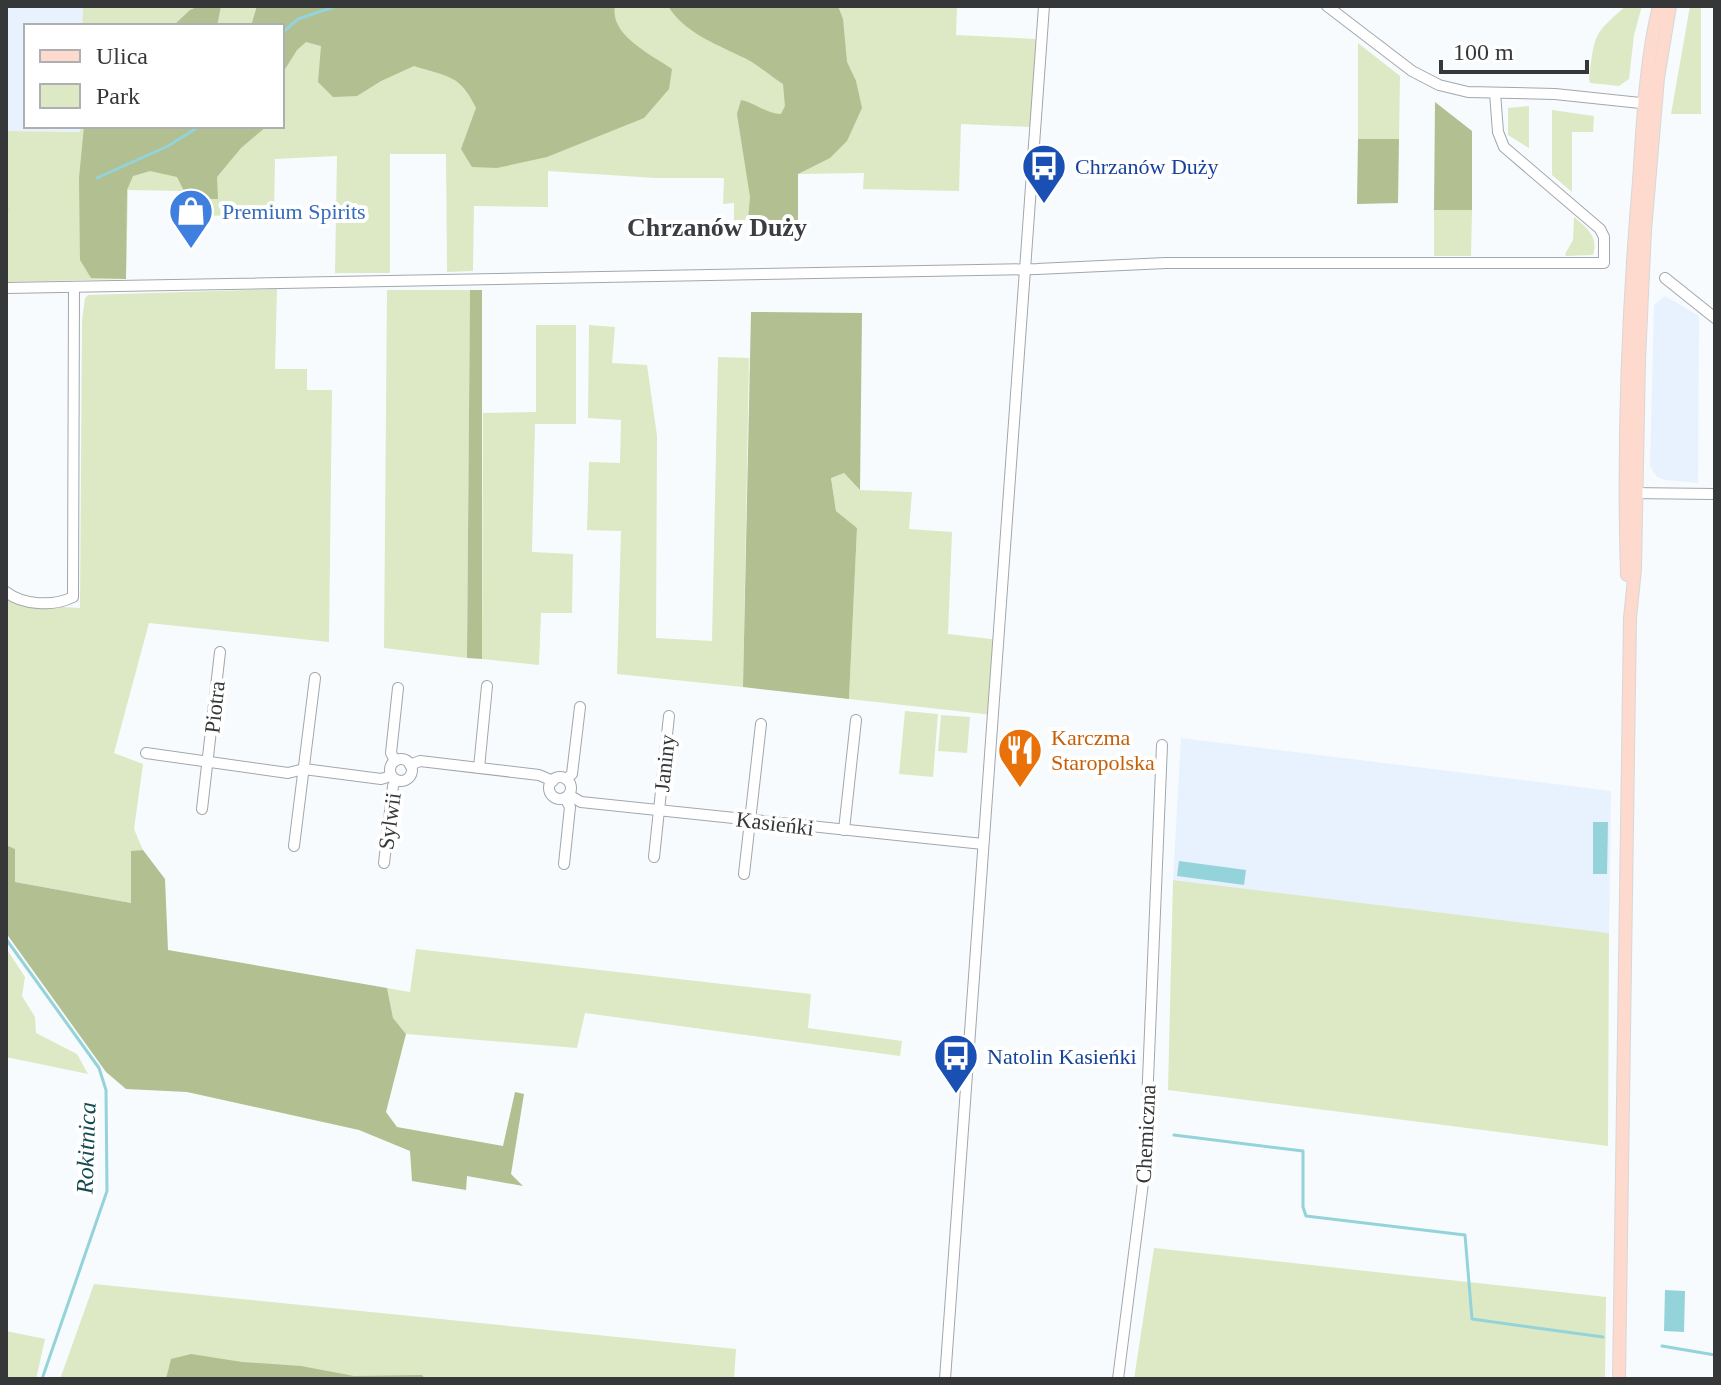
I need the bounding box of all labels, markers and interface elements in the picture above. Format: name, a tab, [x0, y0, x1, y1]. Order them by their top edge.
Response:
legend	[24, 24, 284, 128]
scale bar	[1441, 24, 1587, 74]
text: 100 m	[1453, 39, 1514, 65]
text: Ulica	[96, 43, 148, 69]
text: Park	[96, 83, 140, 109]
bus stop icon: Chrzanów Duży	[1020, 142, 1068, 205]
place label: Chrzanów Duży	[1075, 154, 1219, 179]
shop icon: Premium Spirits	[167, 187, 215, 250]
place label: Premium Spirits	[222, 199, 366, 224]
district label: Chrzanów Duży	[627, 213, 807, 242]
street label: Piotra	[199, 679, 230, 734]
place label: Karczma Staropolska	[1051, 725, 1155, 775]
restaurant icon: Karczma Staropolska	[996, 726, 1044, 789]
street label: Janiny	[649, 733, 680, 793]
street label: Sylwii	[373, 791, 406, 851]
street label: Kasieńki	[735, 806, 815, 841]
bus stop icon: Natolin Kasieńki	[932, 1032, 980, 1095]
place label: Natolin Kasieńki	[987, 1044, 1137, 1069]
street label: Chemiczna	[1130, 1084, 1161, 1184]
water label: Rokitnica	[71, 1102, 101, 1195]

